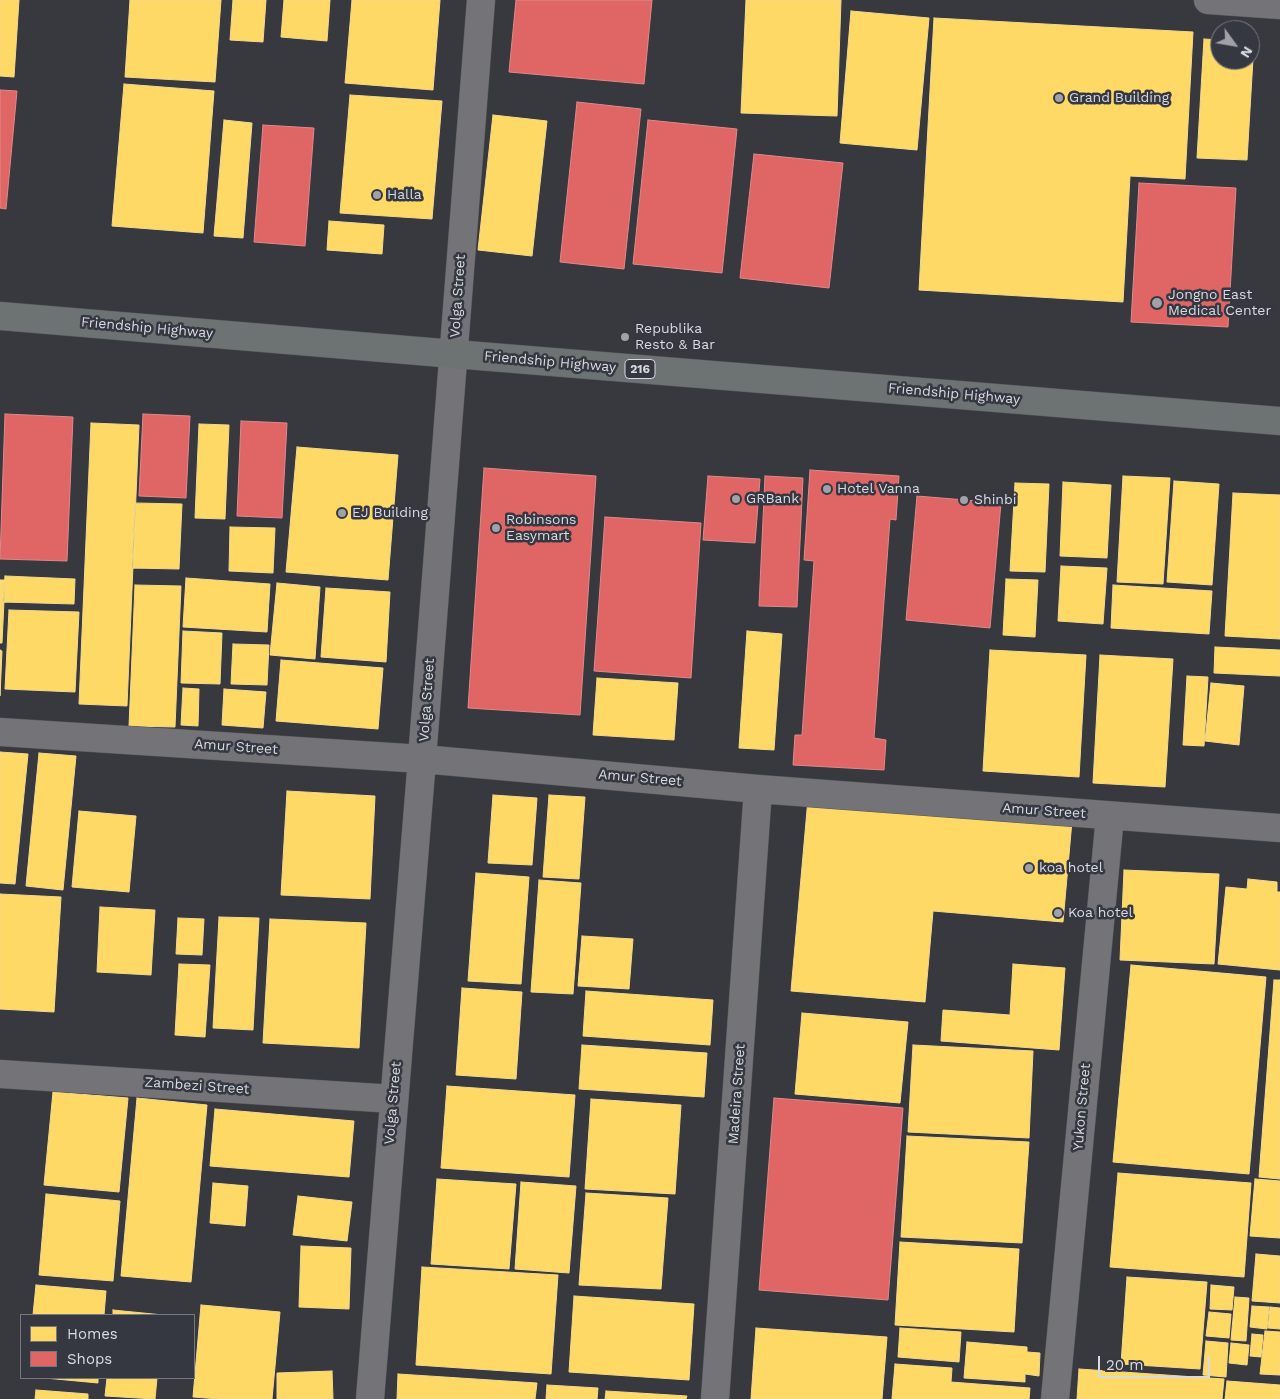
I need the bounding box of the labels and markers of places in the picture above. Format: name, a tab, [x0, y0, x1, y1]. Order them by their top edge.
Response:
place label: Grand Building	[1069, 90, 1169, 106]
marker: Grand Building	[1053, 92, 1065, 104]
place label: Halla	[387, 187, 422, 203]
marker: Halla	[371, 189, 383, 201]
place label: Jongno East Medical Center	[1168, 287, 1271, 320]
marker: Jongno East Medical Center	[1150, 296, 1164, 310]
place label: Republika Resto & Bar	[635, 321, 715, 354]
marker: Republika Resto & Bar	[619, 331, 631, 343]
place label: Hotel Vanna	[837, 481, 920, 497]
marker: Hotel Vanna	[821, 483, 833, 495]
place label: GRBank	[746, 491, 799, 507]
place label: Shinbi	[974, 492, 1017, 508]
marker: GRBank	[730, 493, 742, 505]
marker: Shinbi	[958, 494, 970, 506]
place label: EJ Building	[352, 505, 428, 521]
marker: EJ Building	[336, 507, 348, 519]
place label: Robinsons Easymart	[506, 512, 576, 544]
marker: Robinsons Easymart	[490, 522, 502, 534]
place label: koa hotel	[1039, 860, 1103, 876]
marker: koa hotel	[1023, 862, 1035, 874]
place label: Koa hotel	[1068, 905, 1133, 921]
marker: Koa hotel	[1052, 907, 1064, 919]

